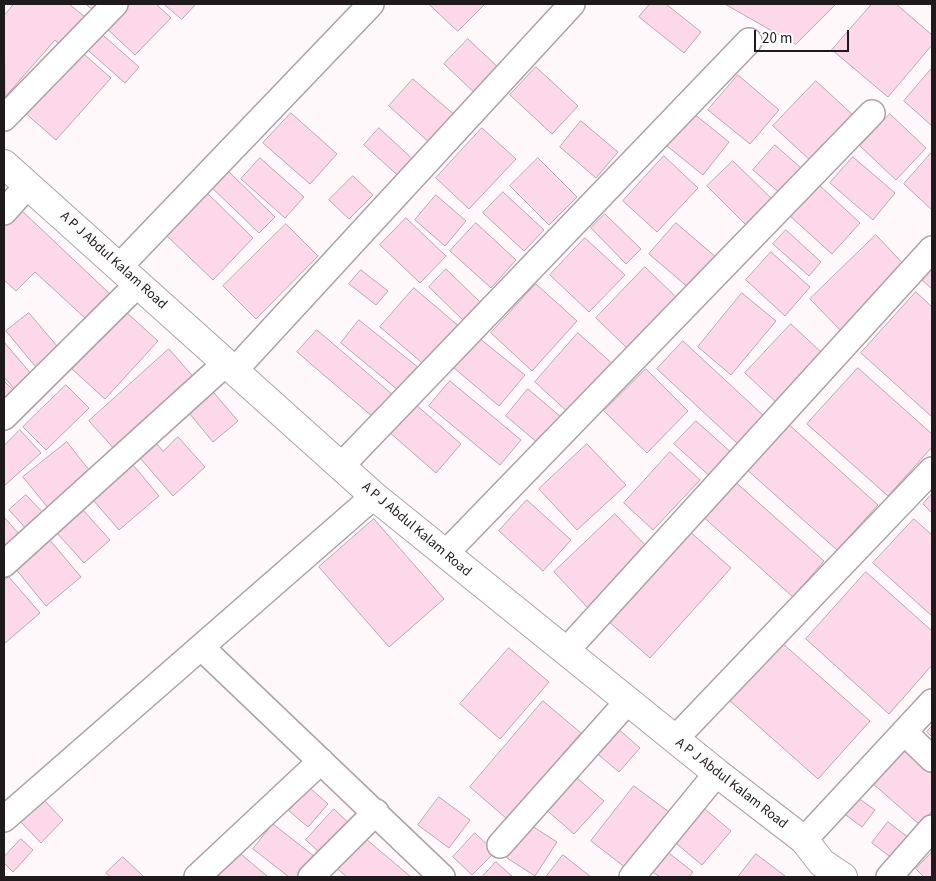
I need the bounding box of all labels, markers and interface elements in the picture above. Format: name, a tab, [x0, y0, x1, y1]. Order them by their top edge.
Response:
scale bar	[756, 20, 851, 52]
text: 20 m	[762, 28, 792, 49]
street label: A P J Abdul Kalam Road	[56, 209, 170, 313]
street label: A P J Abdul Kalam Road	[358, 479, 474, 581]
street label: A P J Abdul Kalam Road	[671, 735, 791, 833]

